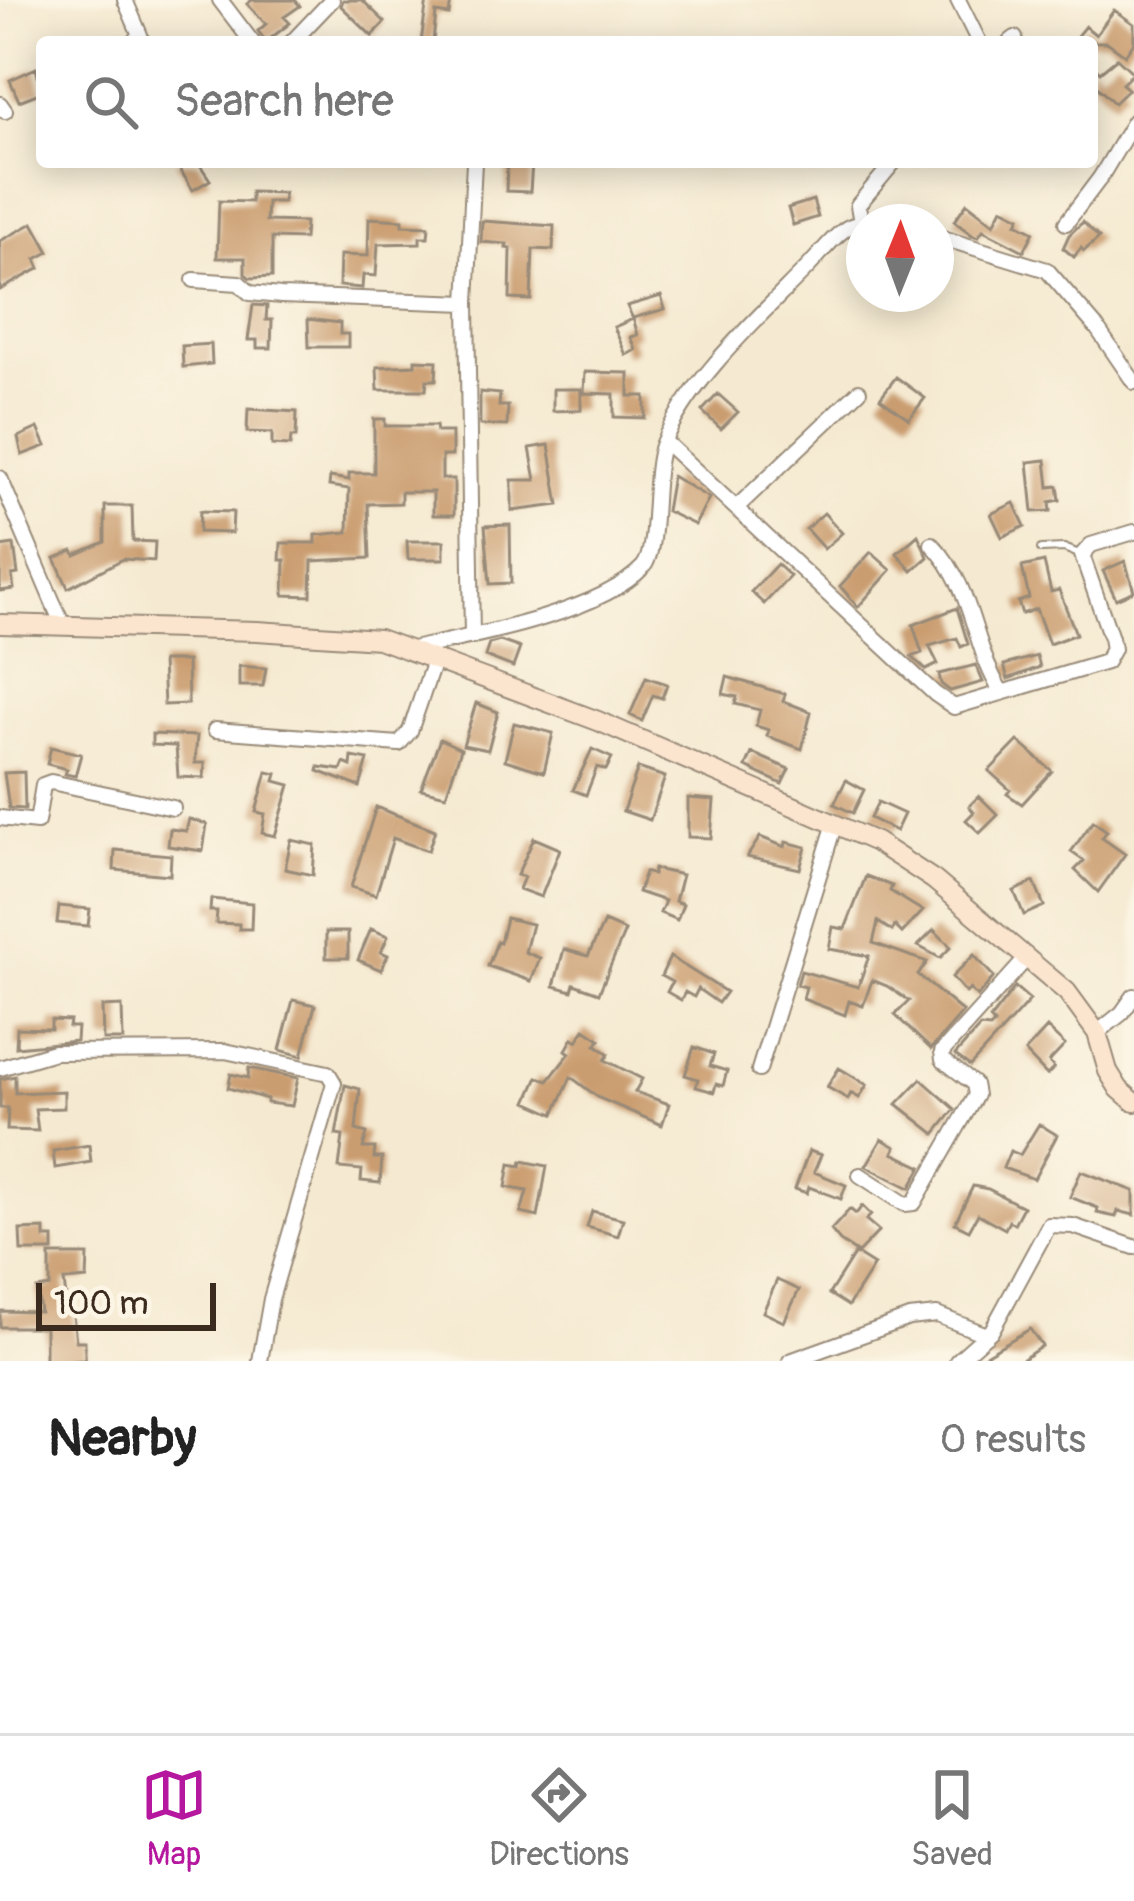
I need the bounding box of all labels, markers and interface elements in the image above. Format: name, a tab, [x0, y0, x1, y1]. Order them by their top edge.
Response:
search box	[36, 36, 1098, 168]
icon: search	[78, 69, 144, 135]
text: Search here	[174, 74, 394, 130]
north arrow	[846, 204, 954, 312]
scale bar	[36, 1277, 216, 1330]
text: 100 m	[54, 1283, 148, 1324]
text: Nearby	[48, 1407, 196, 1471]
text: 0 results	[940, 1415, 1086, 1464]
tab: Map	[141, 1762, 207, 1875]
tab: Directions	[489, 1762, 629, 1875]
tab: Saved	[911, 1762, 993, 1875]

